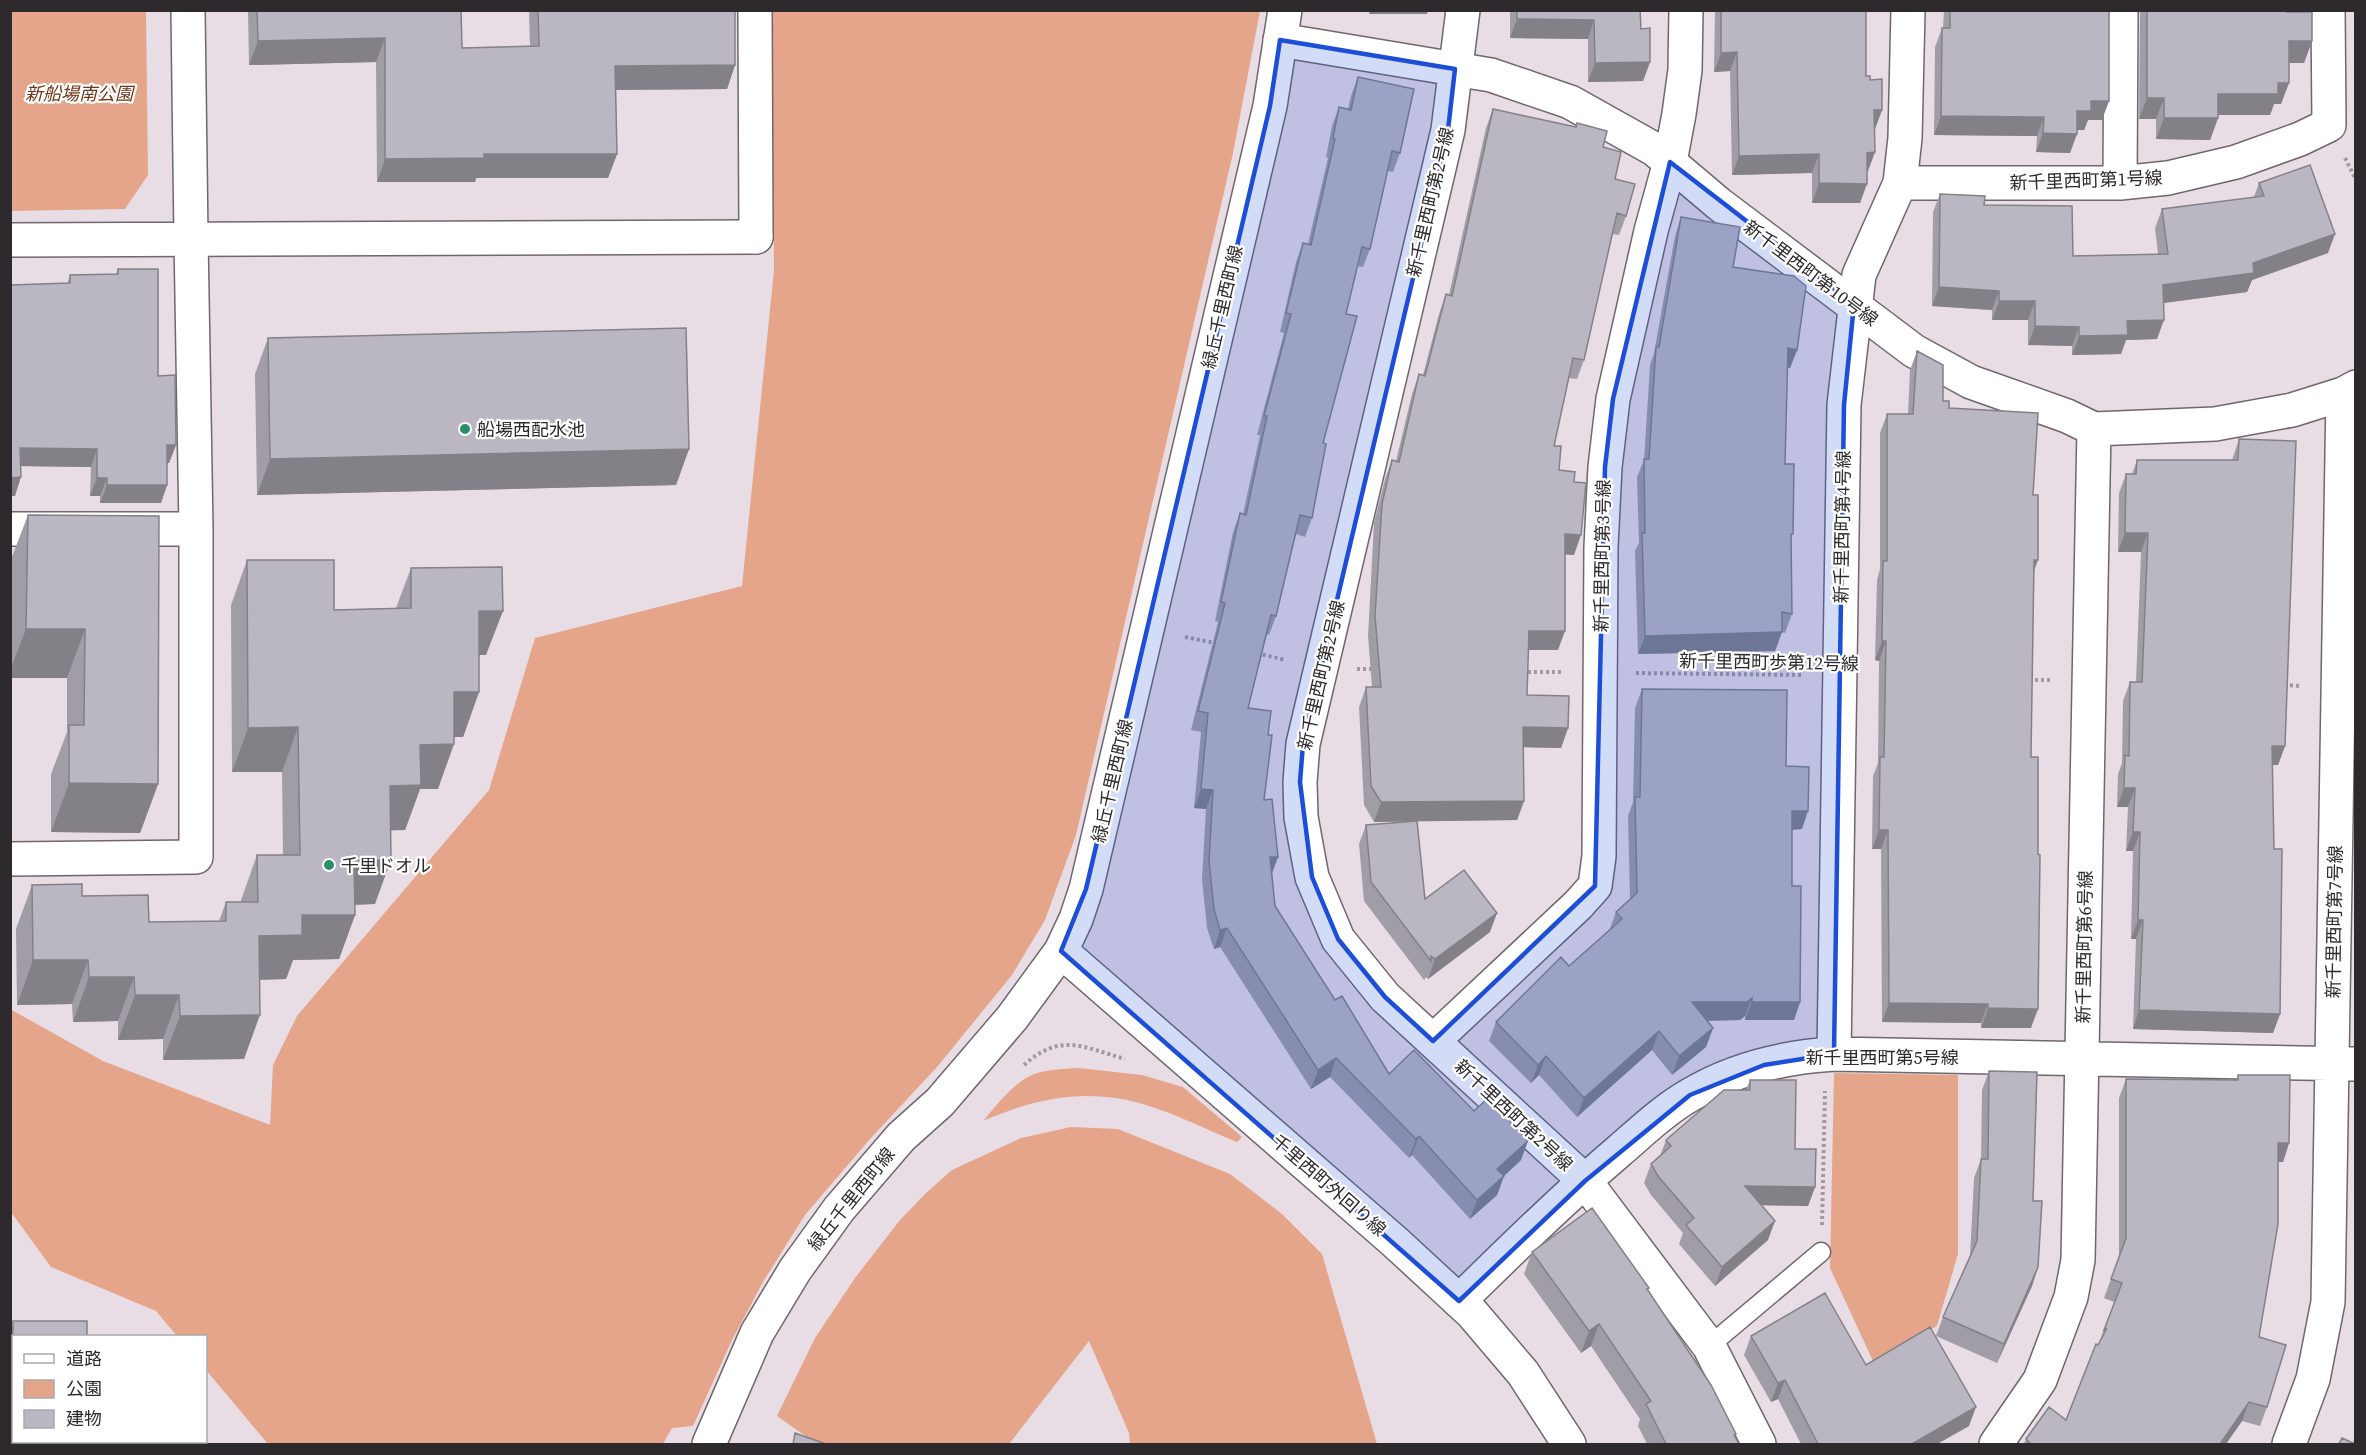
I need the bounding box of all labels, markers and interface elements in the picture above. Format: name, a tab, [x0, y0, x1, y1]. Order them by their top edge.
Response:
park label: 新船場南公園	[25, 81, 136, 106]
street label: 新千里西町第2号線	[1401, 125, 1459, 279]
street label: 新千里西町第1号線	[2009, 165, 2163, 195]
street label: 新千里西町第10号線	[1739, 214, 1883, 332]
street label: 緑丘千里西町線	[1196, 243, 1248, 371]
place label: 船場西配水池	[477, 417, 585, 442]
marker: 船場西配水池	[458, 422, 472, 436]
street label: 新千里西町第4号線	[1828, 450, 1856, 604]
street label: 新千里西町第3号線	[1588, 479, 1616, 633]
street label: 新千里西町第2号線	[1292, 598, 1350, 752]
street label: 新千里西町歩第12号線	[1679, 648, 1859, 676]
street label: 緑丘千里西町線	[1086, 717, 1138, 845]
street label: 新千里西町第7号線	[2320, 845, 2348, 999]
place label: 千里ドオル	[341, 853, 431, 878]
marker: 千里ドオル	[322, 858, 336, 872]
street label: 新千里西町第6号線	[2070, 870, 2098, 1024]
street label: 新千里西町第5号線	[1806, 1045, 1959, 1070]
street label: 新千里西町第2号線	[1450, 1054, 1578, 1176]
street label: 千里西町外回り線	[1266, 1128, 1392, 1242]
street label: 緑丘千里西町線	[802, 1142, 900, 1256]
legend	[12, 1335, 207, 1443]
text: 道路	[66, 1346, 102, 1371]
text: 公園	[66, 1376, 102, 1401]
text: 建物	[66, 1406, 102, 1431]

